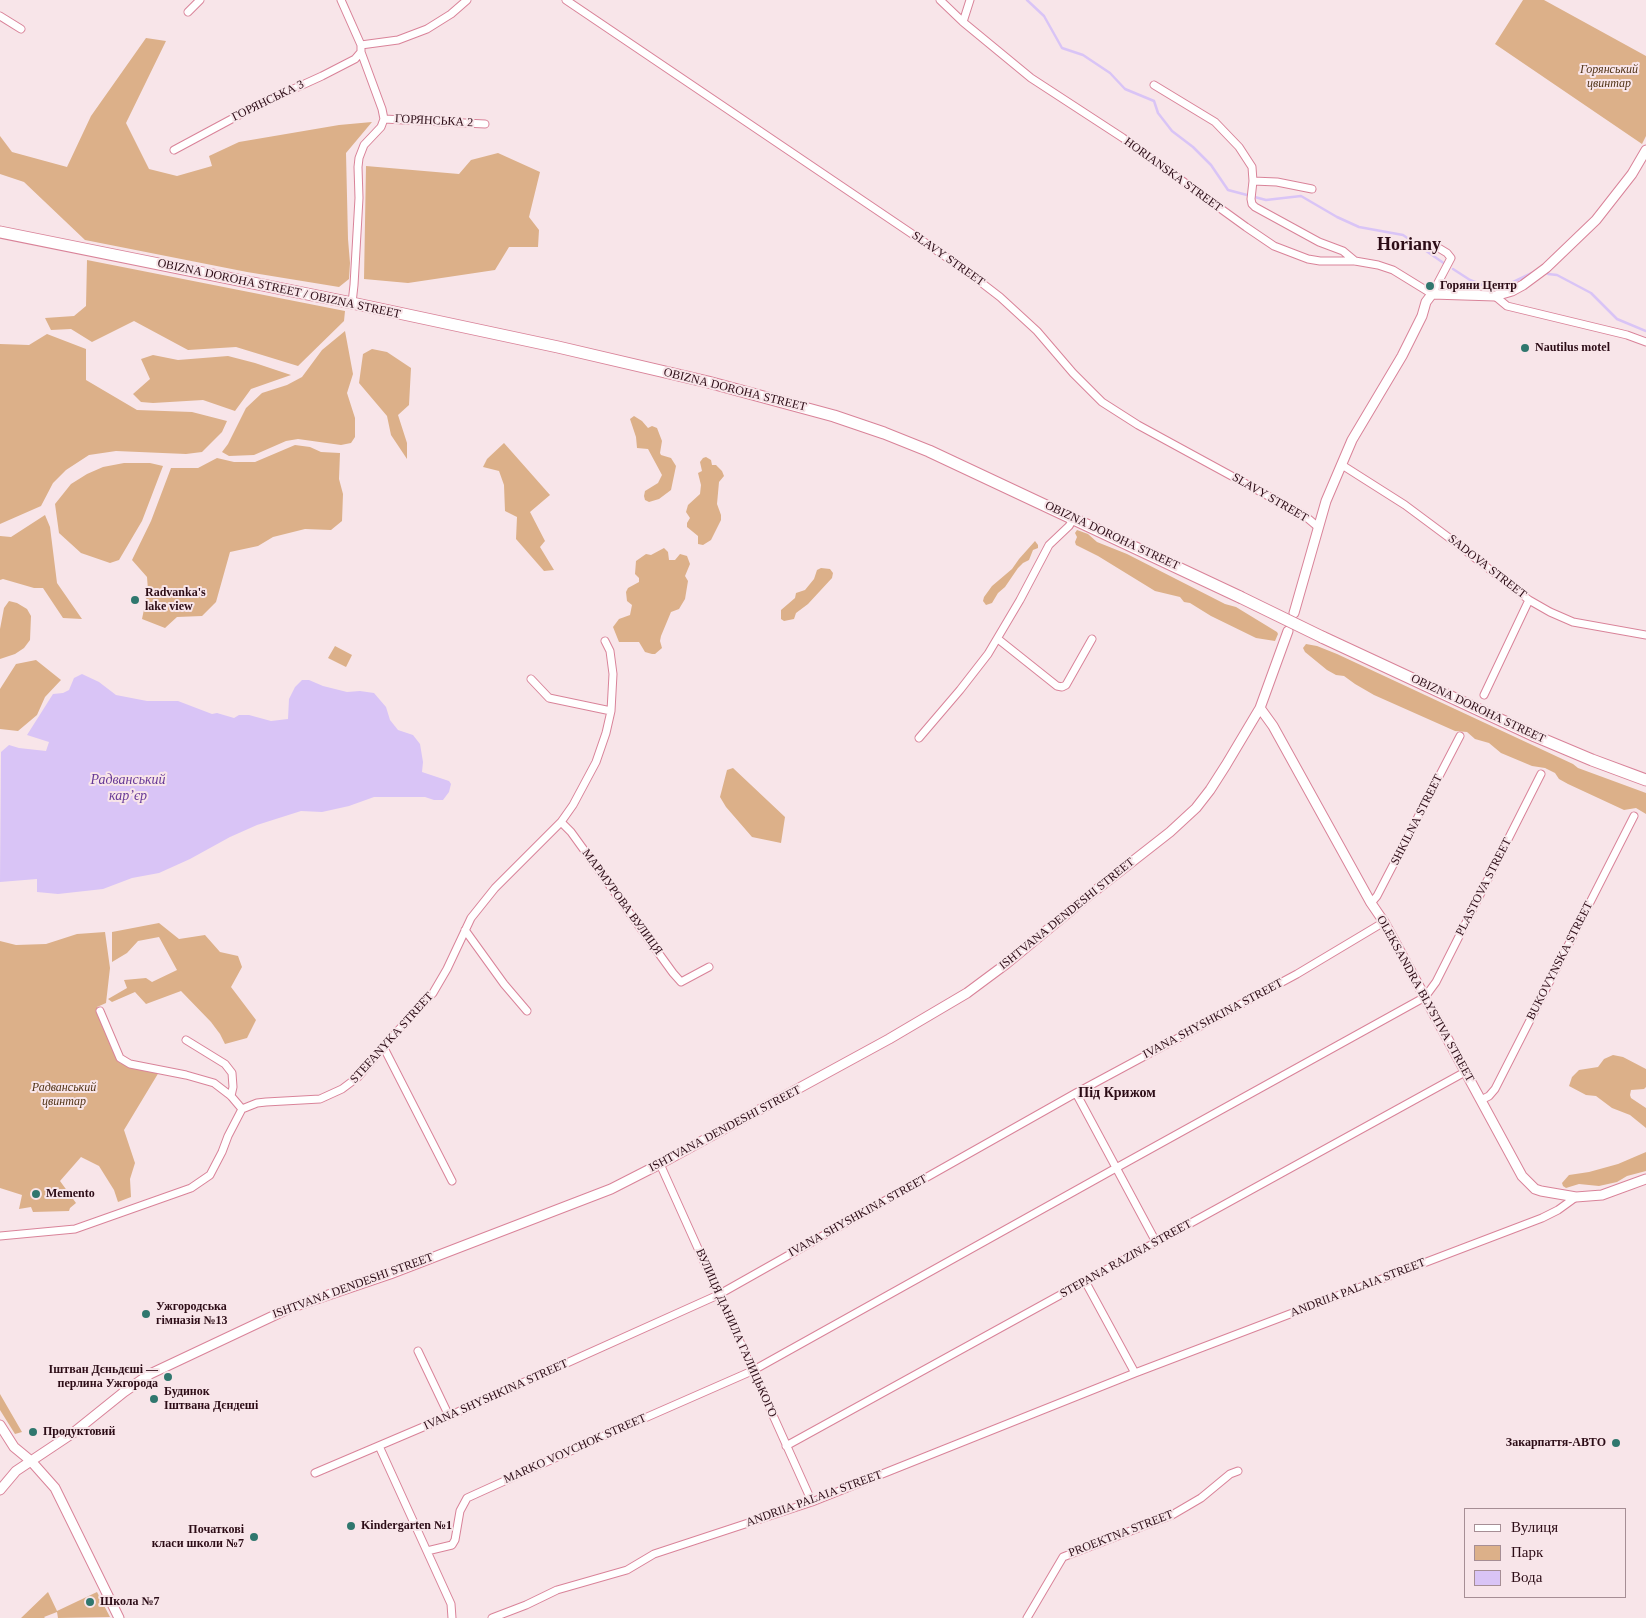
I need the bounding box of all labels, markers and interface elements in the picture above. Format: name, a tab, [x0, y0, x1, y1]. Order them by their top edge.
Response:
park label: Горянський цвинтар	[1580, 63, 1638, 91]
street label: ГОРЯНСЬКА 3	[230, 77, 306, 125]
street label: ГОРЯНСЬКА 2	[394, 112, 474, 130]
street label: HORIANSKA STREET	[1121, 135, 1225, 215]
street label: SLAVY STREET	[909, 229, 987, 289]
district label: Horiany	[1377, 234, 1441, 256]
street label: OBIZNA DOROHA STREET / OBIZNA STREET	[156, 256, 402, 322]
place label: Горяни Центр	[1440, 279, 1517, 293]
marker: Горяни Центр	[1424, 280, 1436, 292]
place label: Nautilus motel	[1535, 341, 1610, 355]
marker: Nautilus motel	[1519, 342, 1531, 354]
street label: OBIZNA DOROHA STREET	[662, 365, 808, 415]
street label: SLAVY STREET	[1229, 470, 1311, 526]
street label: OBIZNA DOROHA STREET	[1042, 498, 1182, 574]
street label: SADOVA STREET	[1445, 532, 1529, 602]
place label: Radvanka's lake view	[145, 586, 206, 614]
marker: Radvanka's lake view	[129, 594, 141, 606]
street label: OBIZNA DOROHA STREET	[1408, 671, 1548, 747]
water label: Радванський карʼєр	[90, 772, 166, 804]
street label: SHKILNA STREET	[1388, 772, 1446, 868]
street label: PLASTOVA STREET	[1453, 836, 1515, 938]
street label: МАРМУРОВА ВУЛИЦЯ	[579, 846, 665, 958]
street label: ISHTVANA DENDESHI STREET	[996, 855, 1138, 973]
street label: BUKOVYNSKA STREET	[1524, 899, 1596, 1023]
street label: OLEKSANDRA BLYSTIVA STREET	[1373, 913, 1477, 1085]
street label: IVANA SHYSHKINA STREET	[1141, 976, 1285, 1062]
street label: STEFANYKA STREET	[347, 990, 437, 1086]
park label: Радванський цвинтар	[32, 1081, 96, 1109]
street label: ISHTVANA DENDESHI STREET	[647, 1083, 803, 1175]
district label: Під Крижом	[1078, 1085, 1156, 1101]
street label: IVANA SHYSHKINA STREET	[786, 1172, 930, 1260]
place label: Memento	[46, 1187, 95, 1201]
marker: Memento	[30, 1188, 42, 1200]
street label: STEPANA RAZINA STREET	[1058, 1217, 1194, 1301]
street label: ВУЛИЦЯ ДАНИЛА ГАЛИЦЬКОГО	[692, 1246, 780, 1420]
street label: ISHTVANA DENDESHI STREET	[271, 1250, 435, 1322]
street label: ANDRIIA PALAIA STREET	[1288, 1256, 1428, 1320]
place label: Ужгородська гімназія №13	[156, 1300, 228, 1328]
marker: Ужгородська гімназія №13	[140, 1308, 152, 1320]
street label: IVANA SHYSHKINA STREET	[422, 1357, 570, 1433]
place label: Іштван Дєньдєші — перлина Ужгорода	[48, 1363, 158, 1391]
marker: Іштван Дєньдєші — перлина Ужгорода	[162, 1371, 174, 1383]
place label: Будинок Іштвана Дєндеші	[164, 1385, 258, 1413]
marker: Будинок Іштвана Дєндеші	[148, 1393, 160, 1405]
street label: MARKO VOVCHOK STREET	[501, 1411, 649, 1487]
place label: Продуктовий	[43, 1425, 115, 1439]
marker: Продуктовий	[27, 1426, 39, 1438]
place label: Закарпаття-АВТО	[1506, 1436, 1606, 1450]
marker: Закарпаття-АВТО	[1610, 1437, 1622, 1449]
street label: ANDRIIA PALAIA STREET	[744, 1468, 884, 1530]
street label: PROEKTNA STREET	[1067, 1507, 1175, 1561]
legend	[1464, 1508, 1626, 1598]
place label: Kindergarten №1	[361, 1519, 452, 1533]
text: Вулиця	[1511, 1519, 1558, 1535]
marker: Kindergarten №1	[345, 1520, 357, 1532]
place label: Початкові класи школи №7	[152, 1523, 244, 1551]
marker: Початкові класи школи №7	[248, 1531, 260, 1543]
text: Парк	[1511, 1544, 1543, 1560]
text: Вода	[1511, 1569, 1542, 1585]
place label: Школа №7	[100, 1595, 160, 1609]
marker: Школа №7	[84, 1596, 96, 1608]

